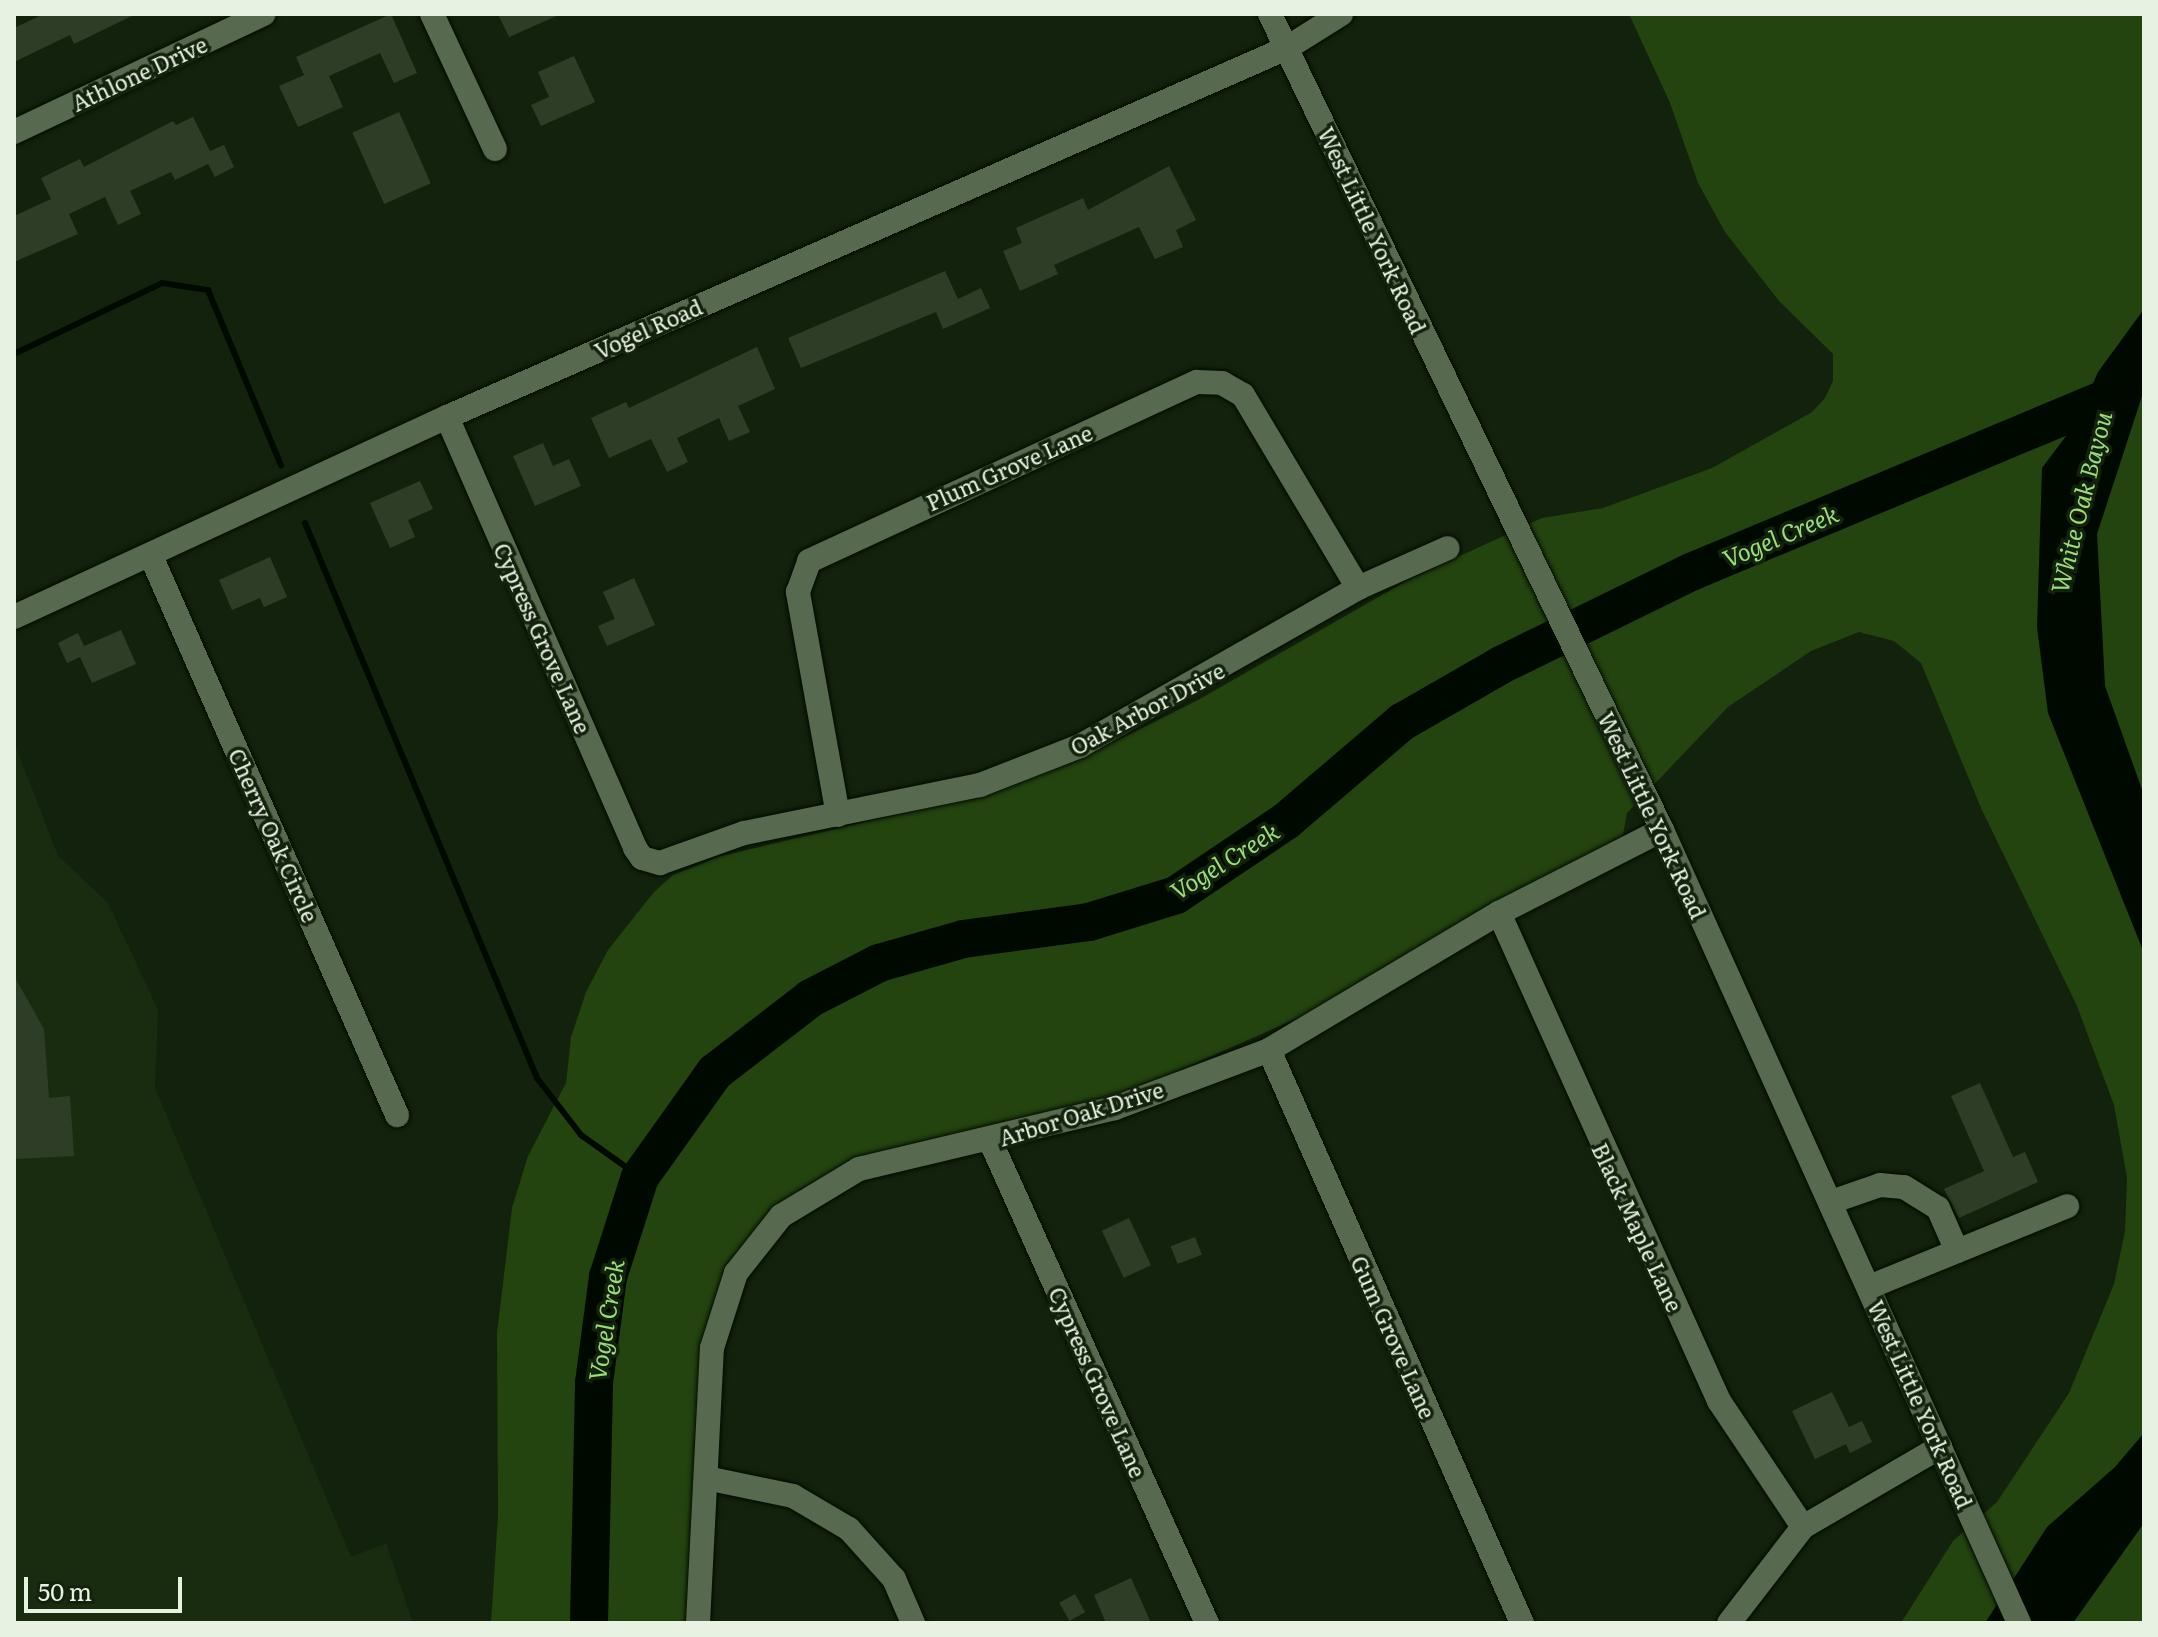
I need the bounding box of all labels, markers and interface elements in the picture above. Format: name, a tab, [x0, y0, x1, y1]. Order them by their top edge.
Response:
street label: Athlone Drive	[67, 30, 211, 116]
street label: West Little York Road	[1313, 122, 1433, 338]
street label: Vogel Road	[590, 293, 706, 363]
water label: White Oak Bayou	[2044, 408, 2116, 596]
street label: Plum Grove Lane	[922, 419, 1096, 515]
water label: Vogel Creek	[1718, 498, 1842, 572]
street label: Cypress Grove Lane	[489, 539, 597, 737]
street label: Oak Arbor Drive	[1065, 656, 1229, 760]
street label: West Little York Road	[1593, 707, 1713, 923]
street label: Cherry Oak Circle	[224, 744, 324, 926]
water label: Vogel Creek	[1164, 815, 1284, 905]
street label: Arbor Oak Drive	[996, 1075, 1166, 1151]
street label: Black Maple Lane	[1587, 1138, 1689, 1316]
street label: Gum Grove Lane	[1346, 1252, 1442, 1422]
water label: Vogel Creek	[581, 1257, 629, 1383]
street label: Cypress Grove Lane	[1044, 1283, 1152, 1481]
street label: West Little York Road	[1863, 1296, 1979, 1512]
scale bar	[28, 1561, 186, 1611]
text: 50 m	[38, 1573, 92, 1608]

